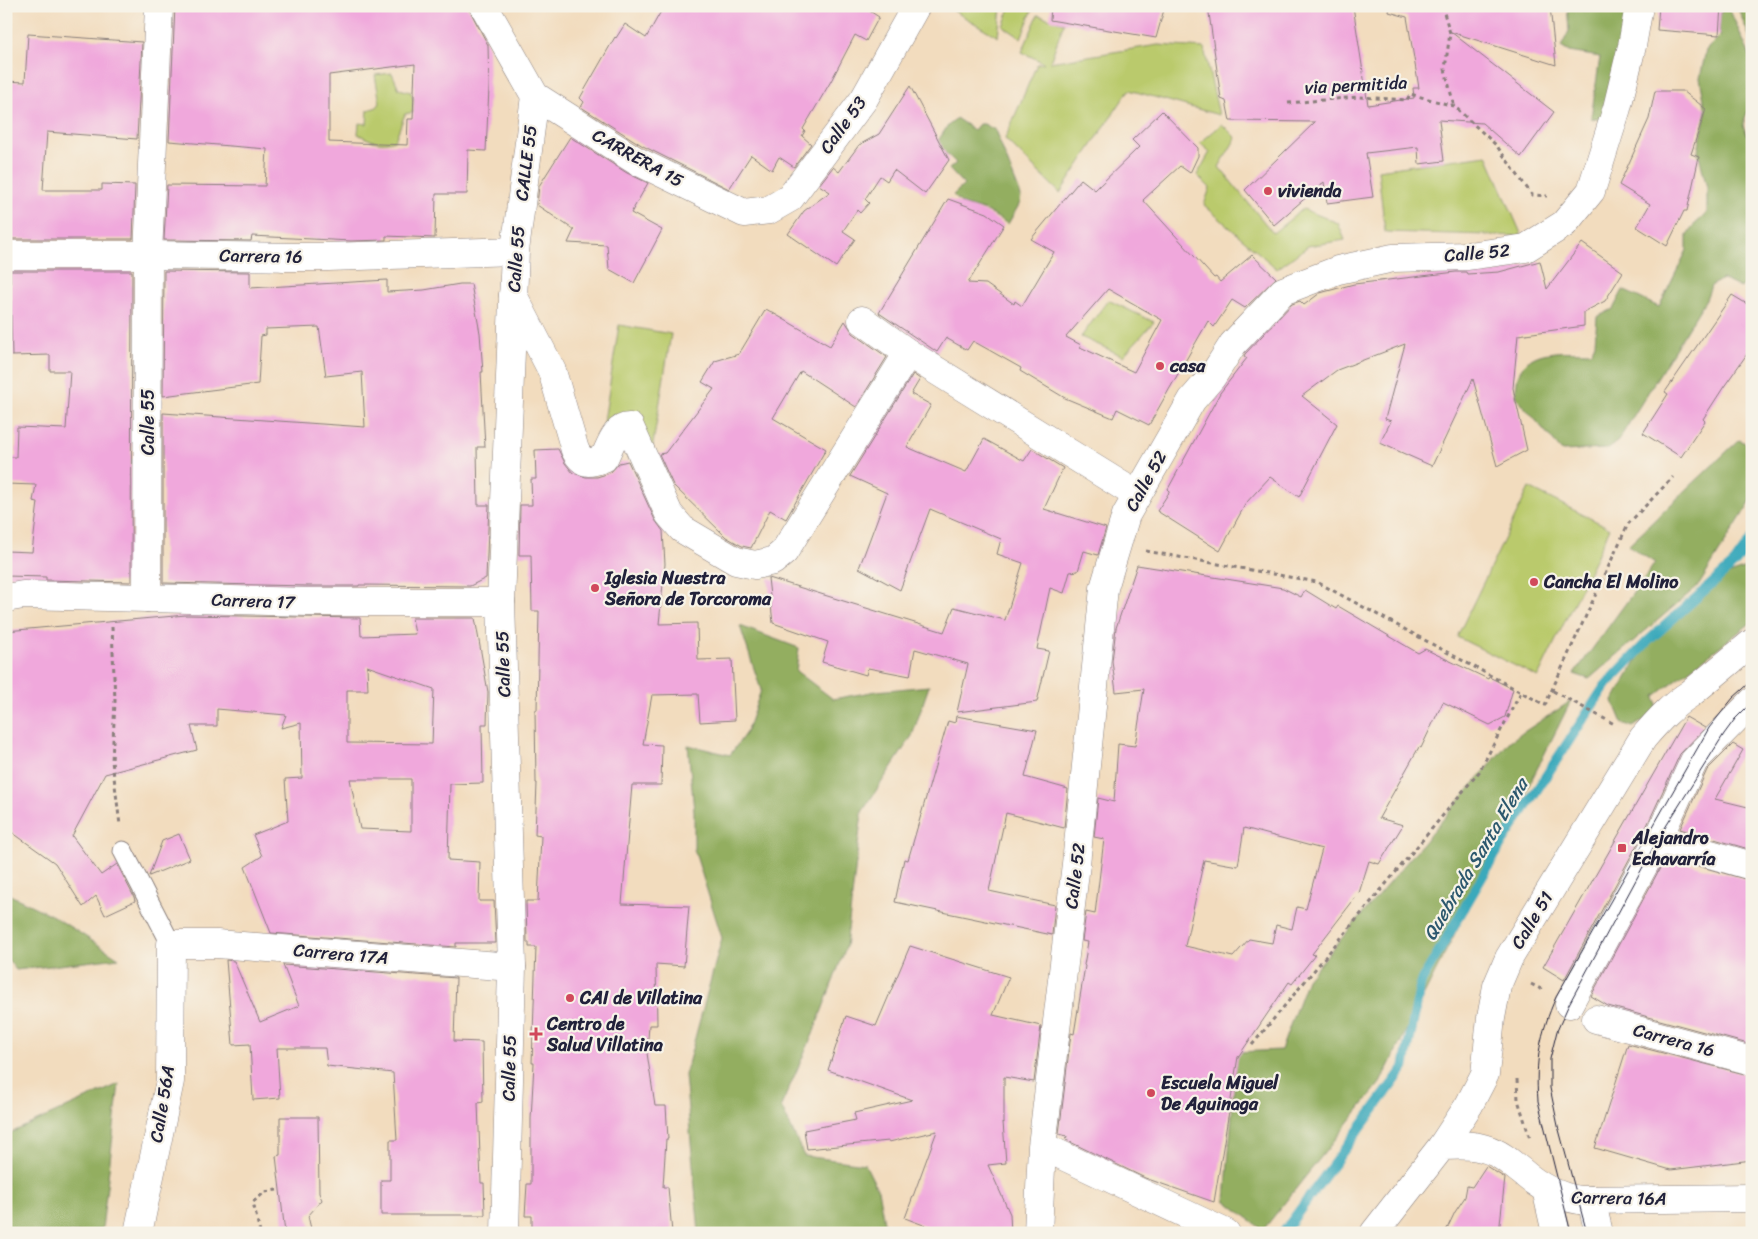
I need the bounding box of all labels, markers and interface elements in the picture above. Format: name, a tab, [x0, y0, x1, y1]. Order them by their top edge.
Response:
street label: via permitida	[1304, 66, 1408, 104]
street label: Calle 53	[811, 89, 875, 161]
street label: CARRERA 15	[586, 120, 690, 196]
street label: CALLE 55	[505, 123, 547, 203]
place label: vivienda	[1278, 175, 1342, 207]
marker: vivienda	[1262, 185, 1274, 197]
street label: Calle 55	[498, 225, 534, 293]
street label: Calle 52	[1443, 234, 1511, 272]
street label: Carrera 16	[219, 239, 303, 273]
place label: casa	[1169, 350, 1206, 382]
marker: casa	[1154, 360, 1166, 372]
street label: Calle 55	[132, 389, 164, 455]
street label: Calle 52	[1116, 444, 1176, 518]
place label: Iglesia Nuestra Señora de Torcoroma	[604, 562, 772, 615]
place label: Cancha El Molino	[1543, 566, 1679, 598]
marker: Cancha El Molino	[1528, 576, 1540, 588]
marker: Iglesia Nuestra Señora de Torcoroma	[589, 582, 601, 594]
street label: Carrera 17	[211, 584, 297, 619]
street label: Calle 55	[486, 630, 520, 698]
water label: Quebrada Santa Elena	[1414, 770, 1538, 947]
place label: Alejandro Echavarría	[1631, 822, 1717, 875]
street label: Calle 52	[1055, 841, 1095, 911]
marker: Alejandro Echavarría	[1616, 842, 1628, 854]
street label: Calle 51	[1502, 884, 1562, 955]
street label: Carrera 17A	[292, 934, 390, 974]
place label: CAI de Villatina	[579, 982, 703, 1014]
marker: CAI de Villatina	[564, 992, 576, 1004]
place label: Centro de Salud Villatina	[546, 1008, 664, 1061]
street label: Carrera 16	[1630, 1014, 1718, 1066]
marker: Centro de Salud Villatina	[529, 1027, 543, 1041]
street label: Calle 55	[492, 1034, 526, 1102]
street label: Calle 56A	[140, 1063, 184, 1145]
place label: Escuela Miguel De Aguinaga	[1161, 1067, 1279, 1120]
marker: Escuela Miguel De Aguinaga	[1145, 1087, 1157, 1099]
street label: Carrera 16A	[1571, 1181, 1667, 1215]

